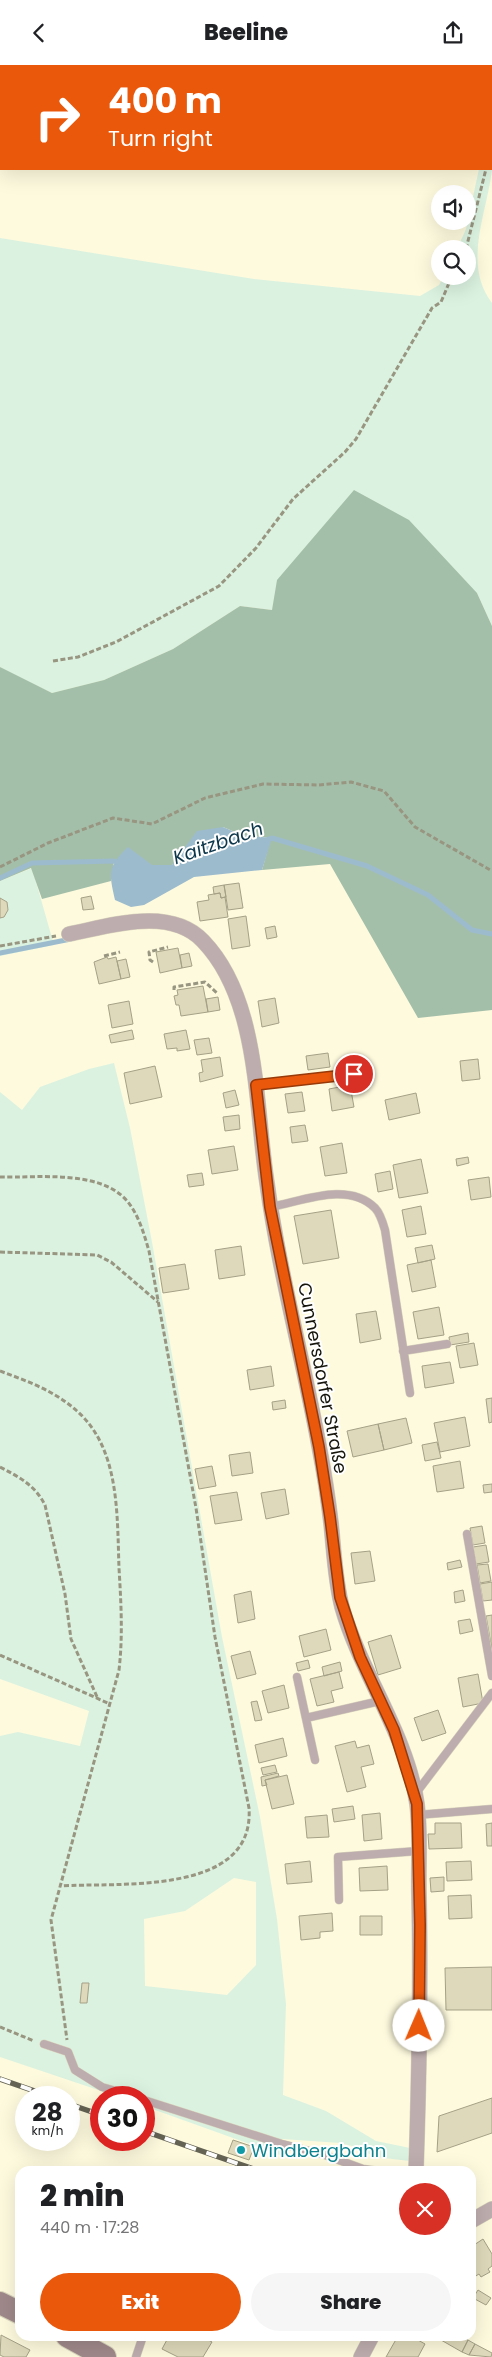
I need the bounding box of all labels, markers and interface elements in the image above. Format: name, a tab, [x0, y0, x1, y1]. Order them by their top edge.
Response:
text: Beeline	[204, 17, 288, 48]
icon: back	[25, 19, 53, 47]
icon: share	[439, 19, 467, 47]
text: 400 m	[108, 76, 222, 125]
icon: right	[25, 85, 90, 150]
text: Turn right	[108, 123, 213, 154]
map controls	[431, 185, 476, 285]
button: sound	[431, 185, 476, 230]
button: search	[431, 240, 476, 285]
water label: Kaitzbach	[169, 815, 267, 871]
pin	[333, 1053, 375, 1095]
icon: arrive	[340, 1060, 368, 1088]
street label: Cunnersdorfer Straße	[292, 1280, 354, 1476]
position arrow	[392, 1999, 444, 2051]
speed limit sign: 30	[90, 2086, 155, 2151]
text: 28	[32, 2095, 63, 2130]
text: km/h	[32, 2122, 63, 2139]
place label: Windbergbahn	[251, 2138, 386, 2163]
marker: Windbergbahn	[235, 2144, 247, 2156]
text: 2 min	[40, 2174, 125, 2217]
button: close	[399, 2183, 451, 2235]
text: 440 m · 17:28	[40, 2216, 139, 2239]
button: Exit	[40, 2273, 241, 2331]
button: Share	[251, 2273, 451, 2331]

